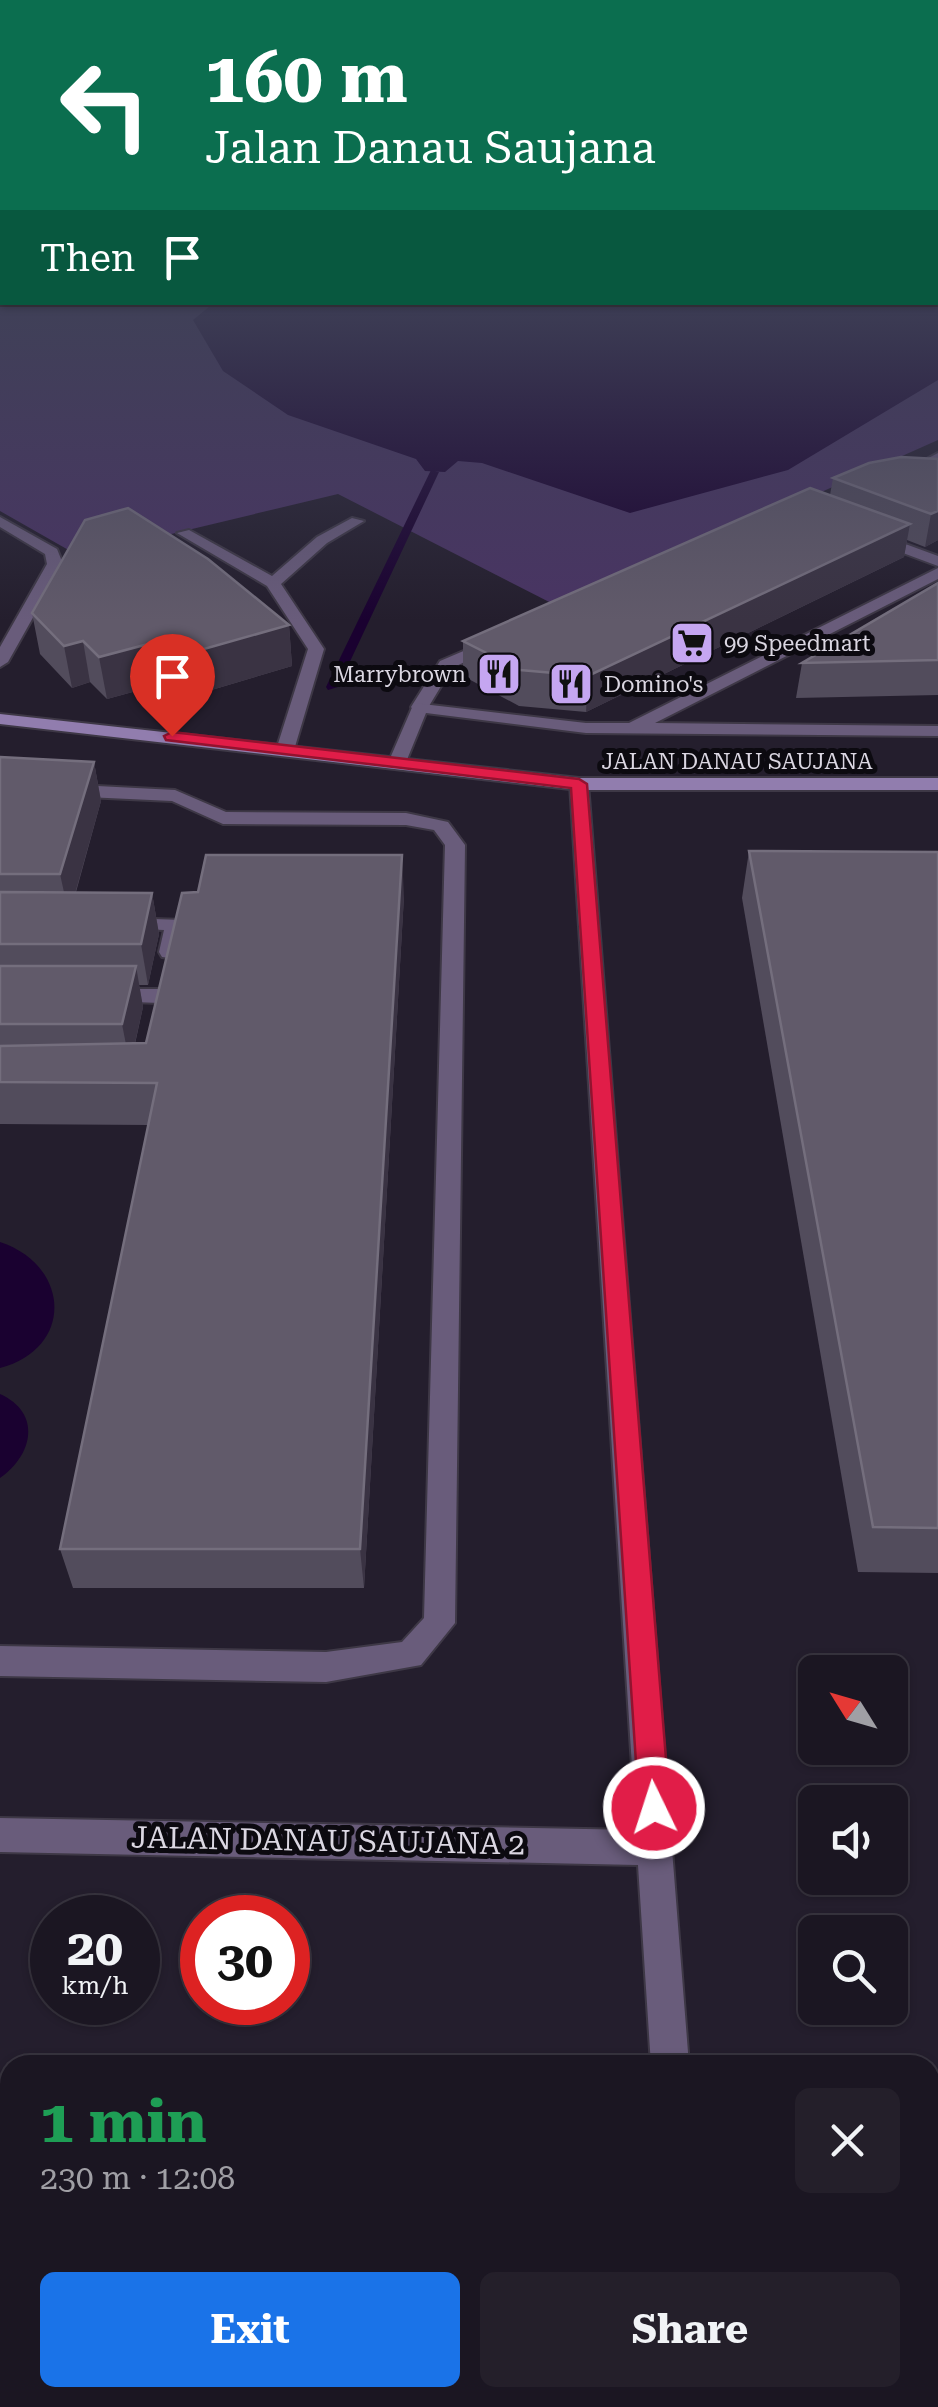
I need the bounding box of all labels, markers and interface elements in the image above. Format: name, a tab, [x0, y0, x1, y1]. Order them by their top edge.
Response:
text: 160 m	[205, 37, 408, 119]
icon: left	[40, 40, 170, 170]
text: Jalan Danau Saujana	[205, 121, 656, 174]
icon: arrive	[155, 230, 210, 285]
text: Then	[40, 236, 135, 280]
supermarket icon: 99 Speedmart	[669, 620, 715, 666]
place label: 99 Speedmart	[724, 631, 870, 656]
pin	[130, 634, 215, 737]
icon: arrive	[145, 649, 200, 704]
restaurant icon: Marrybrown	[476, 651, 522, 697]
restaurant icon: Domino's	[548, 661, 594, 707]
place label: Marrybrown	[333, 662, 466, 687]
place label: Domino's	[604, 672, 703, 697]
street label: JALAN DANAU SAUJANA	[601, 749, 873, 774]
north arrow	[798, 1655, 908, 1765]
map controls	[798, 1655, 908, 2025]
position arrow	[602, 1756, 706, 1860]
button: sound	[798, 1785, 908, 1895]
street label: JALAN DANAU SAUJANA 2	[131, 1820, 525, 1861]
speed limit sign: 30	[180, 1895, 310, 2025]
button: search	[798, 1915, 908, 2025]
text: 20	[67, 1919, 123, 1977]
text: km/h	[62, 1971, 128, 2000]
text: 1 min	[40, 2086, 207, 2157]
button: close	[795, 2088, 900, 2193]
text: 230 m · 12:08	[40, 2159, 235, 2197]
button: Exit	[40, 2272, 460, 2387]
button: Share	[480, 2272, 900, 2387]

